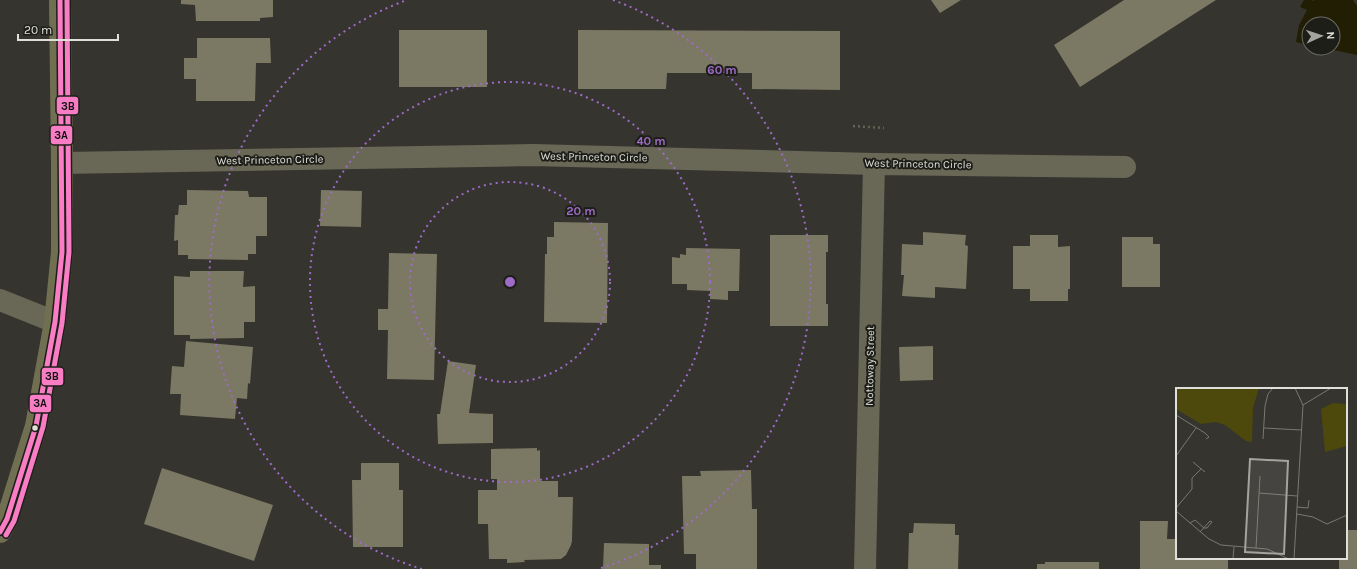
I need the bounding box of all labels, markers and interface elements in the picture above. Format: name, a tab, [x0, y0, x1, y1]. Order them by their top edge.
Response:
scale bar	[18, 16, 118, 42]
north arrow	[1301, 16, 1341, 56]
text: 20 m	[24, 23, 52, 37]
text: N	[1324, 31, 1337, 40]
text: 60 m	[707, 63, 737, 77]
line badge: 3B	[56, 96, 79, 115]
text: 3B	[61, 100, 75, 113]
line badge: 3A	[50, 125, 73, 145]
text: 3A	[54, 129, 68, 142]
text: 40 m	[636, 134, 666, 148]
street label: West Princeton Circle	[541, 150, 648, 164]
street label: West Princeton Circle	[217, 153, 324, 167]
street label: West Princeton Circle	[865, 157, 972, 171]
text: 20 m	[566, 204, 596, 218]
centre of rings	[503, 275, 517, 289]
street label: Nottoway Street	[863, 326, 877, 406]
line badge: 3B	[41, 367, 64, 386]
text: 3B	[45, 370, 59, 383]
inset map	[1176, 388, 1347, 559]
line badge: 3A	[29, 394, 52, 413]
text: 3A	[33, 397, 47, 410]
unlabelled marker	[30, 423, 40, 433]

